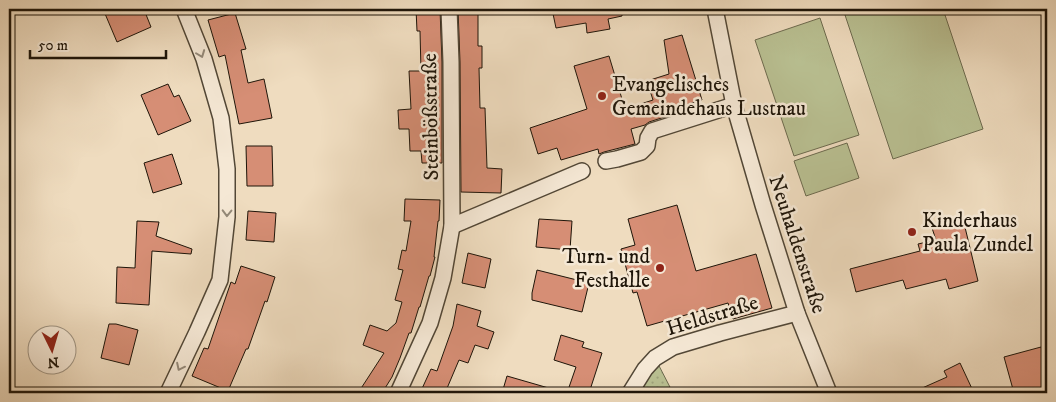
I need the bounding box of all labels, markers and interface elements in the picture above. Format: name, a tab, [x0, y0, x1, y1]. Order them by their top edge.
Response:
scale bar	[30, 28, 166, 60]
text: 50 m	[38, 36, 68, 55]
one-way arrow	[195, 49, 206, 58]
street label: Steinbößstraße	[417, 53, 445, 181]
place label: Evangelisches Gemeindehaus Lustnau	[612, 72, 806, 122]
marker: Evangelisches Gemeindehaus Lustnau	[596, 90, 608, 102]
street label: Neuhaldenstraße	[762, 172, 832, 317]
place label: Kinderhaus Paula Zundel	[922, 208, 1034, 258]
one-way arrow	[222, 210, 232, 218]
marker: Kinderhaus Paula Zundel	[906, 226, 918, 238]
place label: Turn- und Festhalle	[562, 244, 651, 294]
marker: Turn- und Festhalle	[654, 262, 666, 274]
street label: Heldstraße	[663, 290, 762, 342]
north arrow	[28, 324, 78, 374]
text: N	[46, 352, 60, 371]
one-way arrow	[176, 362, 187, 371]

